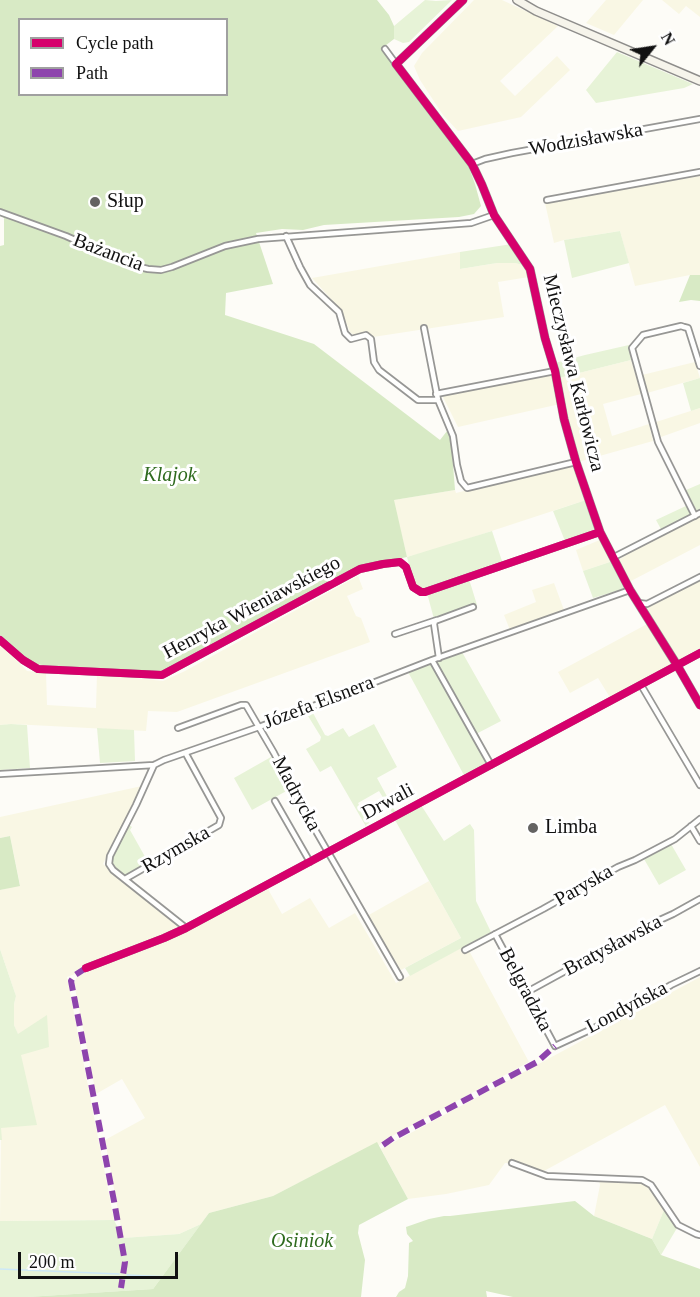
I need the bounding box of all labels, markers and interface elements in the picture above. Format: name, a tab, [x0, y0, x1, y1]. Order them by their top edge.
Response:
legend	[18, 18, 228, 96]
north arrow	[622, 18, 682, 78]
text: N	[658, 29, 678, 48]
text: Cycle path	[76, 33, 153, 53]
text: Path	[76, 63, 108, 83]
street label: Wodzisławska	[527, 118, 645, 162]
place label: Słup	[107, 190, 144, 214]
marker: Słup	[88, 195, 102, 209]
street label: Bażancia	[69, 229, 147, 277]
street label: Mieczysława Karłowicza	[537, 272, 609, 474]
park label: Klajok	[143, 464, 197, 488]
street label: Henryka Wieniawskiego	[159, 551, 345, 665]
street label: Józefa Elsnera	[261, 671, 377, 735]
street label: Madrycka	[266, 753, 326, 835]
street label: Drwali	[358, 778, 418, 826]
place label: Limba	[545, 816, 597, 840]
street label: Rzymska	[138, 821, 214, 879]
marker: Limba	[526, 821, 540, 835]
street label: Paryska	[551, 860, 617, 912]
street label: Bratysławska	[560, 910, 666, 982]
street label: Belgradzka	[493, 944, 557, 1036]
street label: Londyńska	[582, 977, 672, 1039]
park label: Osiniok	[271, 1230, 333, 1254]
scale bar	[21, 1240, 182, 1278]
text: 200 m	[29, 1252, 75, 1272]

